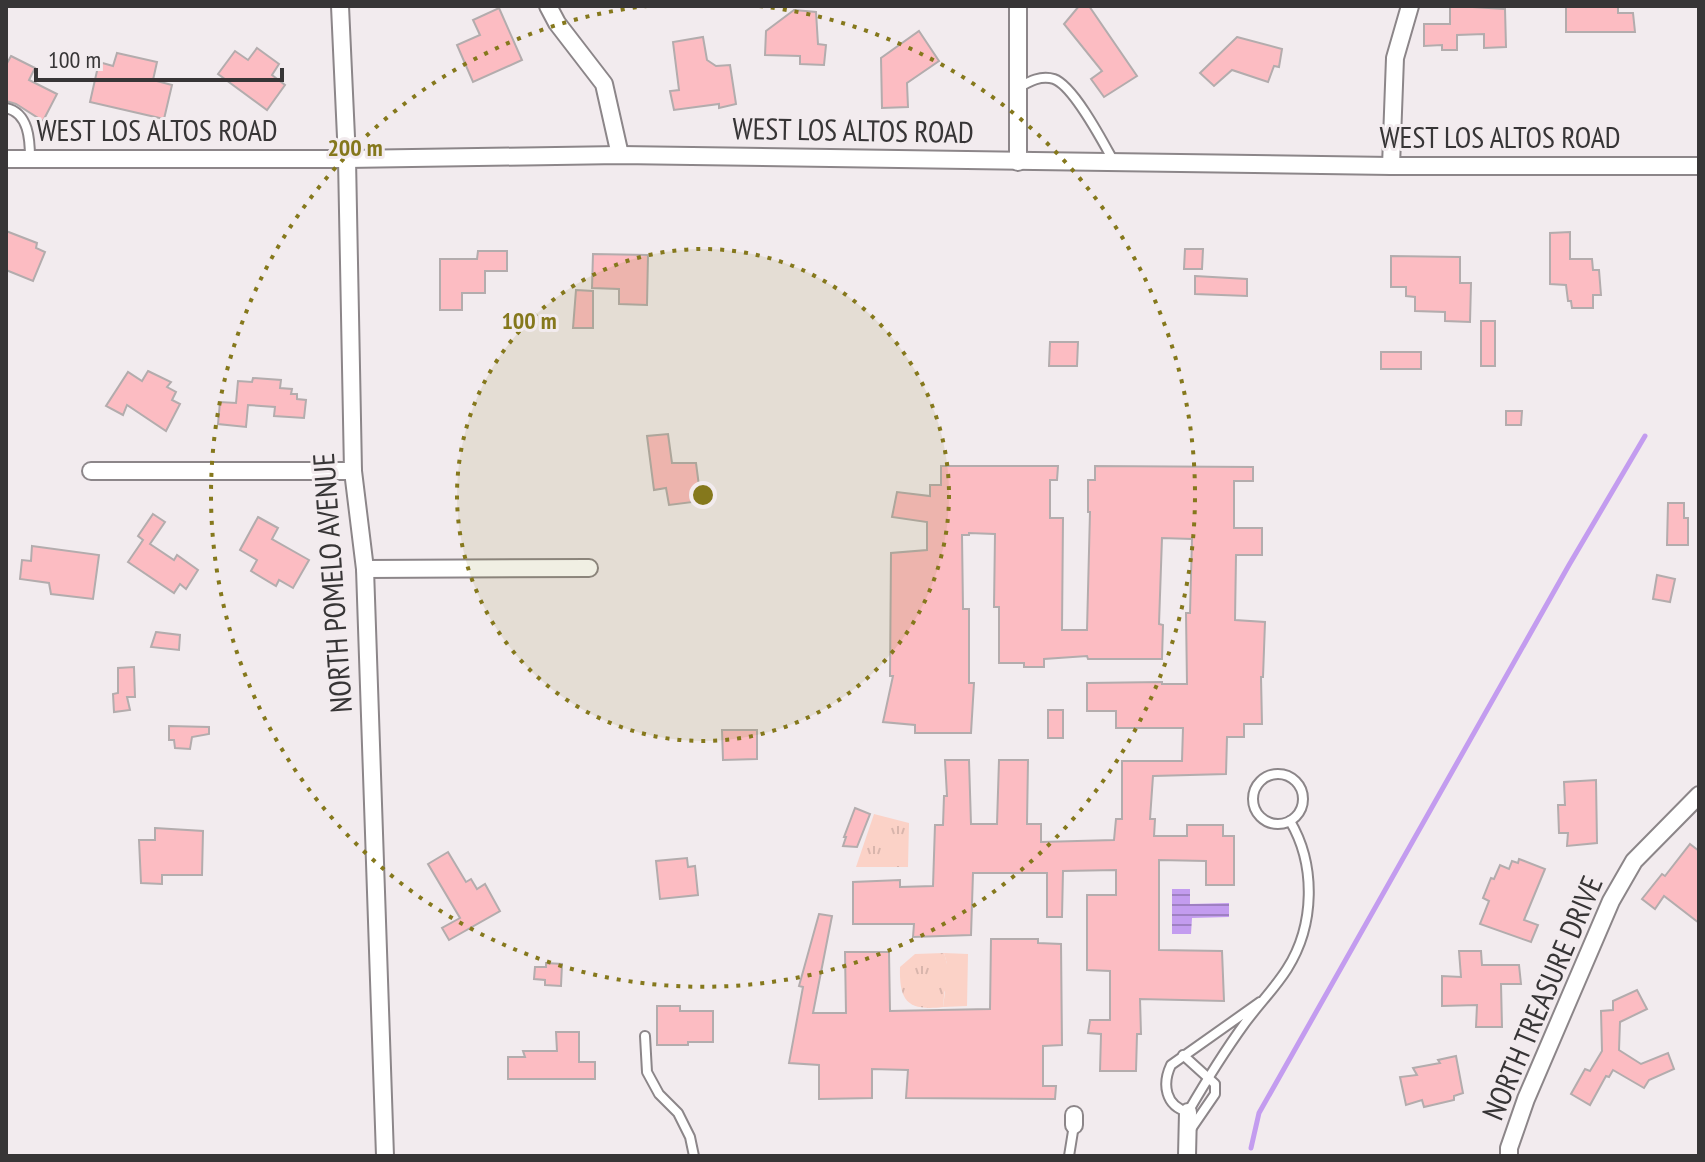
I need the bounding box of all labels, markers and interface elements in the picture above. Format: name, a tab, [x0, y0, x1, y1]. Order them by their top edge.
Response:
scale bar	[36, 32, 282, 82]
text: 100 m	[48, 44, 101, 75]
street label: WEST LOS ALTOS ROAD	[732, 108, 974, 151]
street label: WEST LOS ALTOS ROAD	[36, 110, 278, 149]
street label: WEST LOS ALTOS ROAD	[1379, 117, 1621, 156]
text: 200 m	[327, 132, 383, 163]
text: 100 m	[501, 305, 557, 336]
street label: NORTH POMELO AVENUE	[303, 452, 360, 714]
centre of rings	[689, 481, 717, 509]
street label: NORTH TREASURE DRIVE	[1473, 869, 1611, 1125]

